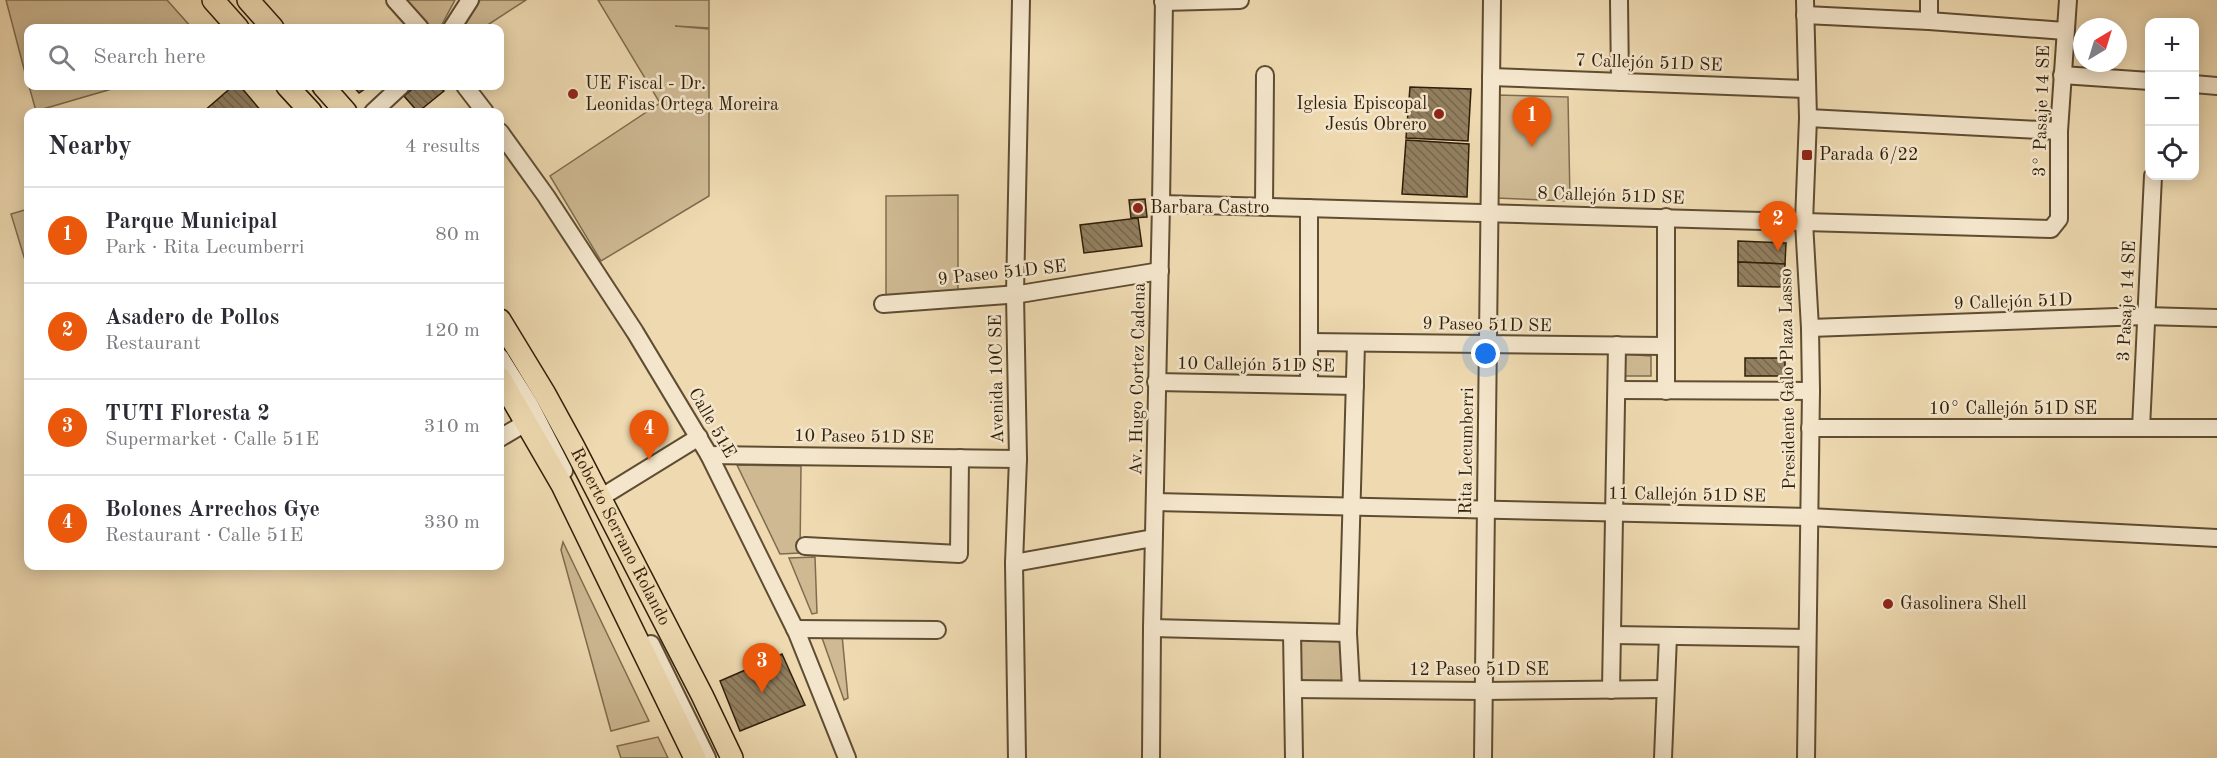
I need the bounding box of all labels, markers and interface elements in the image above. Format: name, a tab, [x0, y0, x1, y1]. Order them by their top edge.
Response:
north arrow	[2073, 18, 2127, 72]
map controls	[2145, 18, 2199, 180]
button: +	[2145, 18, 2199, 72]
search box	[24, 24, 504, 90]
icon: search	[45, 41, 78, 74]
street label: 3° Pasaje 14 SE	[2031, 45, 2053, 177]
text: Search here	[93, 46, 206, 68]
street label: 7 Callejón 51D SE	[1575, 51, 1723, 75]
button: −	[2145, 72, 2199, 126]
place label: UE Fiscal - Dr. Leonidas Ortega Moreira	[585, 75, 779, 114]
marker: UE Fiscal - Dr. Leonidas Ortega Moreira	[566, 87, 580, 101]
place label: Iglesia Episcopal Jesús Obrero	[1296, 95, 1427, 134]
pin: 1	[1512, 98, 1552, 147]
marker: Iglesia Episcopal Jesús Obrero	[1432, 107, 1446, 121]
button: locate	[2145, 126, 2199, 180]
text: Nearby	[48, 134, 132, 160]
text: 4 results	[405, 137, 480, 157]
place label: Parada 6/22	[1819, 146, 1918, 164]
marker: Parada 6/22	[1800, 148, 1814, 162]
street label: 8 Callejón 51D SE	[1537, 184, 1685, 208]
place label: Barbara Castro	[1150, 199, 1270, 217]
marker: Barbara Castro	[1131, 201, 1145, 215]
pin: 2	[1758, 202, 1798, 251]
text: Parque Municipal	[105, 211, 278, 233]
text: 1	[62, 225, 73, 245]
text: 80 m	[435, 225, 480, 245]
text: Park · Rita Lecumberri	[105, 238, 304, 258]
street label: 3 Pasaje 14 SE	[2115, 240, 2139, 362]
street label: 9 Paseo 51D SE	[937, 257, 1067, 289]
street label: Presidente Galo Plaza Lasso	[1777, 268, 1799, 490]
street label: Av. Hugo Cortez Cadena	[1127, 282, 1149, 476]
street label: 9 Callejón 51D	[1953, 291, 2073, 313]
text: Asadero de Pollos	[105, 307, 279, 329]
street label: Avenida 10C SE	[987, 314, 1007, 444]
street label: 9 Paseo 51D SE	[1422, 315, 1552, 335]
text: 2	[62, 321, 73, 341]
text: 120 m	[424, 321, 480, 341]
text: Restaurant	[105, 334, 201, 354]
your location	[1471, 339, 1500, 368]
street label: 10 Callejón 51D SE	[1177, 355, 1335, 375]
street label: Calle 51E	[685, 385, 739, 461]
street label: Rita Lecumberri	[1457, 387, 1477, 515]
street label: 10° Callejón 51D SE	[1929, 400, 2097, 418]
text: TUTI Floresta 2	[105, 403, 270, 425]
pin: 4	[630, 410, 668, 460]
text: 3	[62, 417, 73, 437]
text: 310 m	[424, 417, 480, 437]
street label: 10 Paseo 51D SE	[794, 427, 934, 447]
text: Supermarket · Calle 51E	[105, 430, 319, 450]
street label: Roberto Serrano Rolando	[567, 445, 674, 629]
street label: 11 Callejón 51D SE	[1608, 485, 1766, 505]
text: Bolones Arrechos Gye	[105, 499, 320, 521]
text: 4	[62, 513, 73, 533]
text: 330 m	[424, 513, 480, 533]
text: Restaurant · Calle 51E	[105, 526, 303, 546]
place label: Gasolinera Shell	[1900, 595, 2027, 613]
marker: Gasolinera Shell	[1881, 597, 1895, 611]
pin: 3	[742, 644, 782, 693]
street label: 12 Paseo 51D SE	[1409, 661, 1549, 679]

